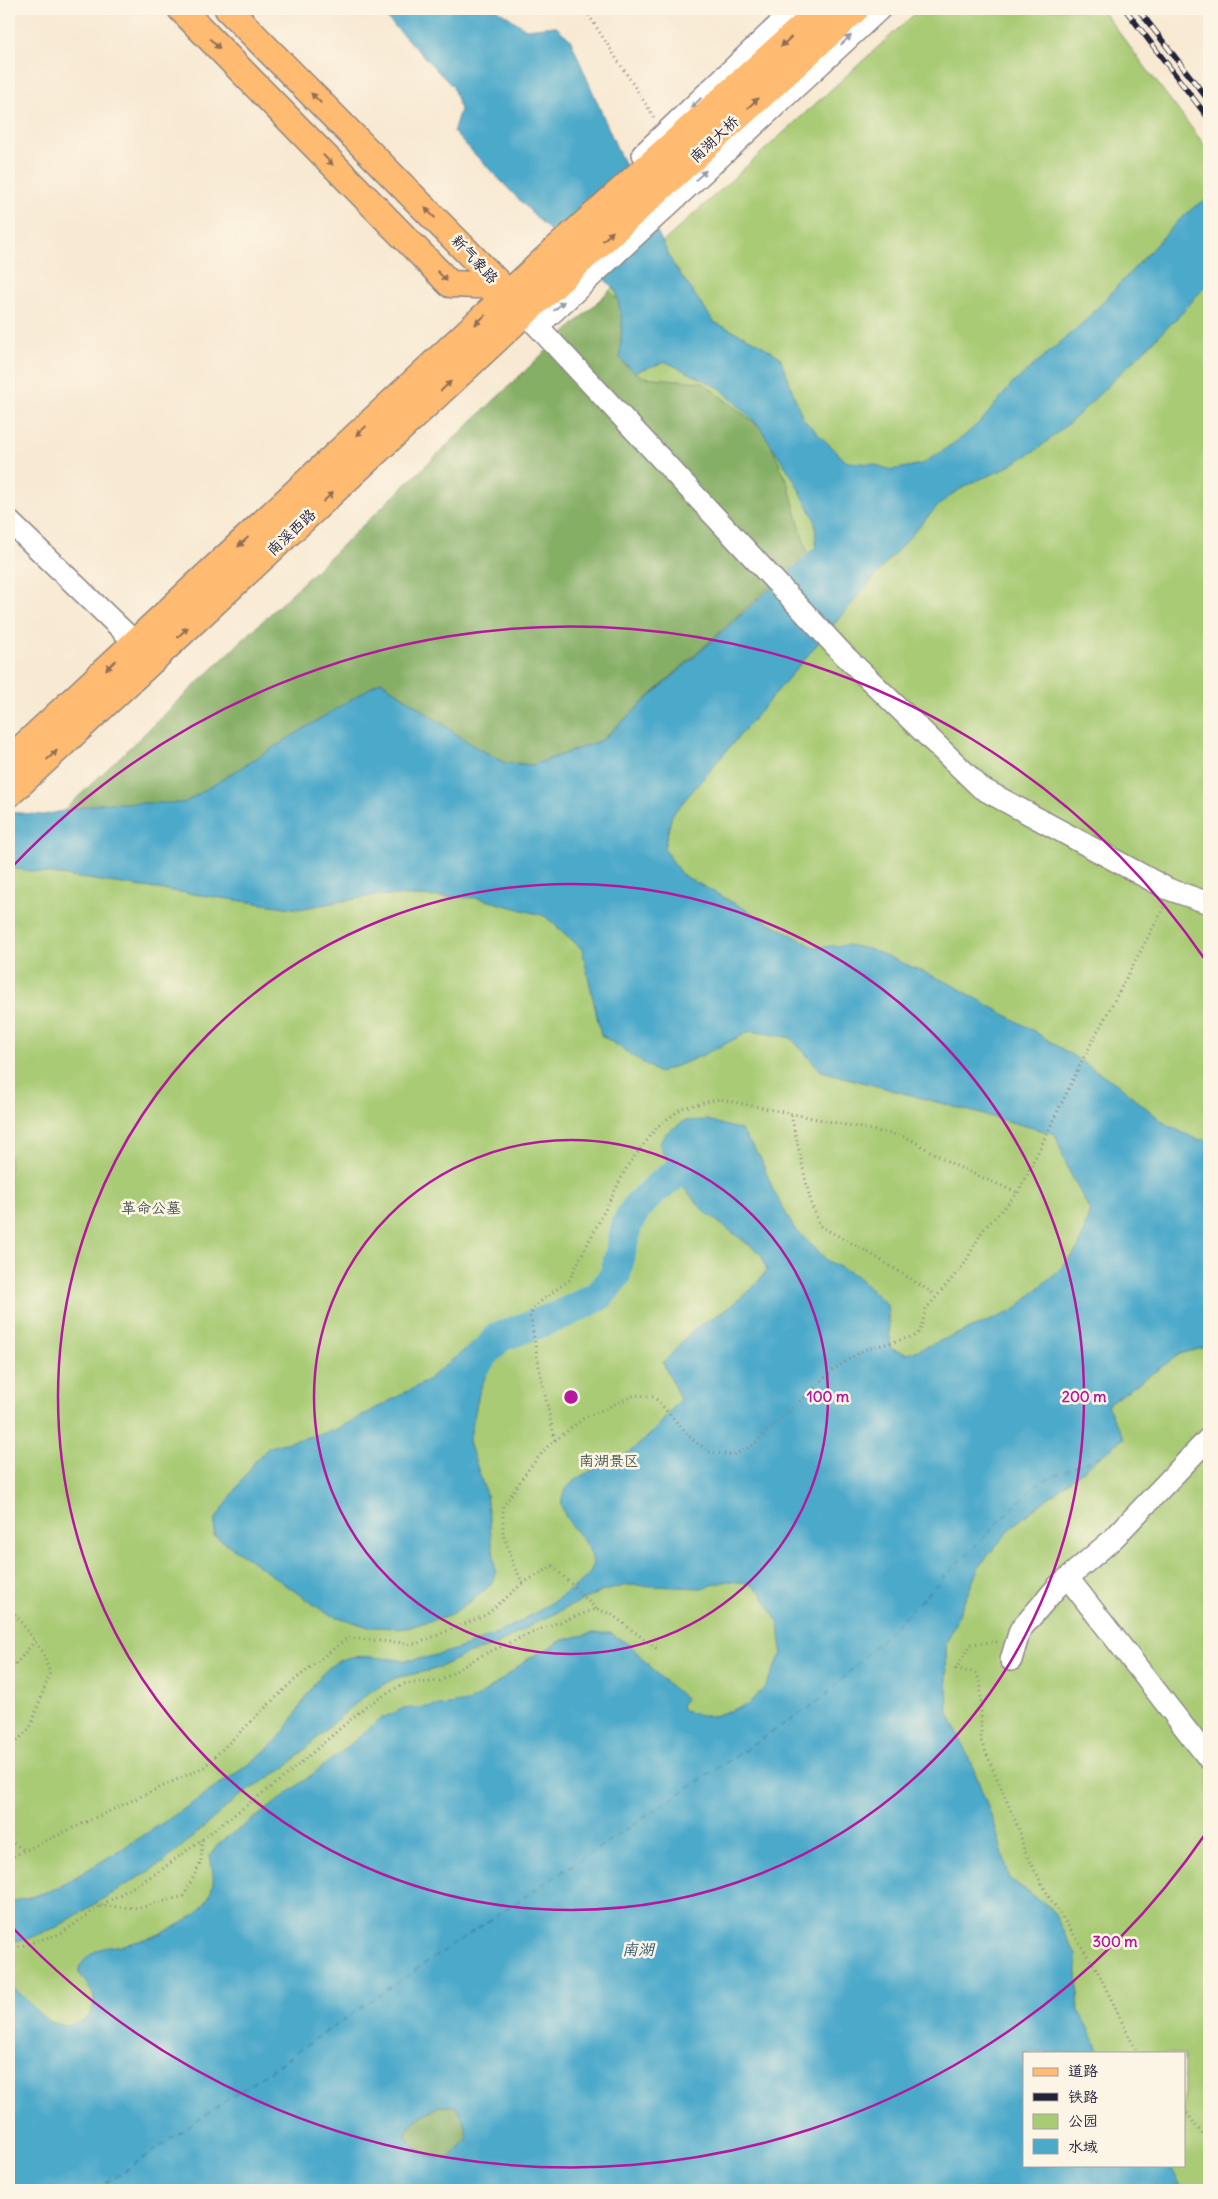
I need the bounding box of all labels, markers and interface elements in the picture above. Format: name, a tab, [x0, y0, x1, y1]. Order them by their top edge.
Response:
one-way arrow	[840, 34, 852, 46]
one-way arrow	[781, 36, 793, 48]
one-way arrow	[209, 37, 221, 49]
one-way arrow	[310, 92, 322, 104]
one-way arrow	[691, 97, 703, 109]
one-way arrow	[747, 97, 760, 108]
street label: 南湖大桥	[686, 112, 742, 166]
one-way arrow	[322, 154, 334, 166]
one-way arrow	[695, 169, 707, 181]
one-way arrow	[425, 208, 437, 220]
one-way arrow	[601, 230, 613, 242]
street label: 新气象路	[448, 231, 502, 287]
one-way arrow	[436, 270, 448, 282]
one-way arrow	[552, 300, 564, 312]
one-way arrow	[474, 314, 486, 326]
one-way arrow	[440, 380, 452, 392]
one-way arrow	[356, 425, 368, 437]
one-way arrow	[321, 491, 333, 503]
street label: 南溪西路	[263, 505, 319, 559]
one-way arrow	[237, 536, 249, 548]
one-way arrow	[177, 626, 189, 638]
one-way arrow	[106, 659, 118, 671]
one-way arrow	[45, 749, 57, 761]
park label: 革命公墓	[121, 1198, 181, 1217]
text: 100 m	[807, 1387, 849, 1406]
text: 200 m	[1062, 1387, 1106, 1406]
centre of rings	[562, 1388, 580, 1406]
park label: 南湖景区	[579, 1451, 639, 1470]
text: 300 m	[1093, 1932, 1138, 1951]
water label: 南湖	[622, 1939, 656, 1959]
legend	[1023, 2052, 1186, 2166]
text: 道路	[1068, 2061, 1098, 2080]
text: 铁路	[1068, 2087, 1098, 2106]
text: 公园	[1068, 2111, 1098, 2130]
text: 水域	[1068, 2137, 1098, 2156]

